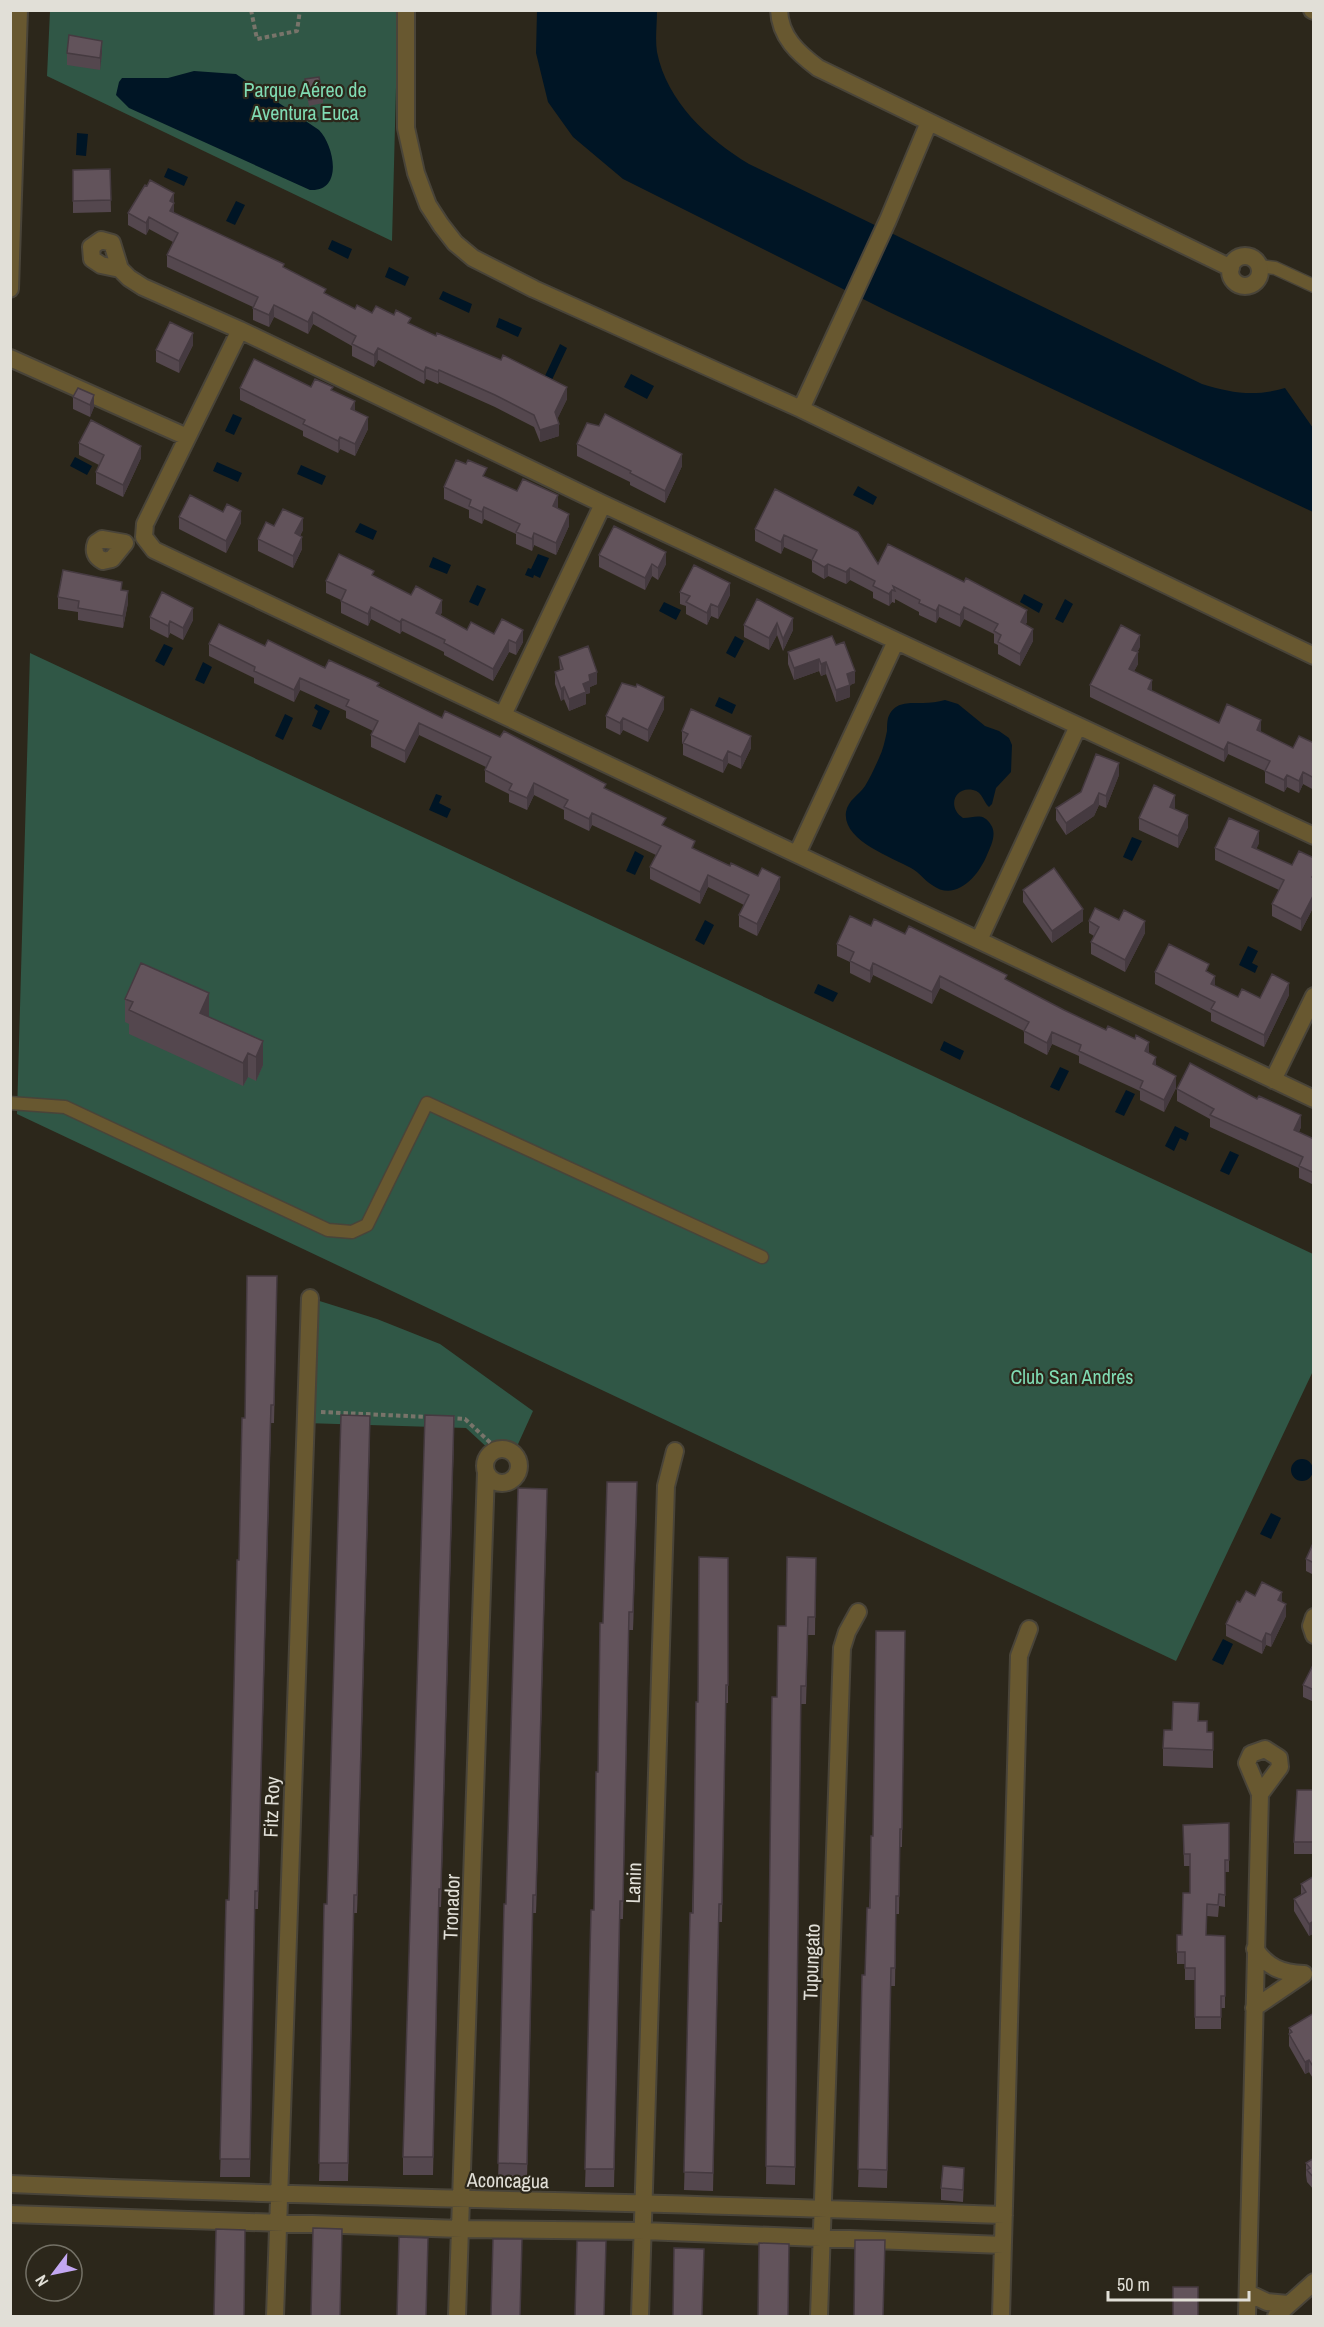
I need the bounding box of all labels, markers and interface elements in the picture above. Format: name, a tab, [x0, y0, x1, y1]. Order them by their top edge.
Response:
park label: Parque Aéreo de Aventura Euca	[243, 76, 367, 126]
park label: Club San Andrés	[1010, 1363, 1134, 1390]
street label: Fitz Roy	[256, 1775, 286, 1838]
street label: Lanin	[619, 1862, 647, 1904]
street label: Tronador	[436, 1873, 466, 1940]
street label: Tupungato	[796, 1923, 826, 2001]
street label: Aconcagua	[466, 2166, 549, 2194]
north arrow	[24, 2243, 84, 2303]
scale bar	[1108, 2264, 1249, 2302]
text: N	[29, 2271, 53, 2291]
text: 50 m	[1117, 2272, 1150, 2297]

